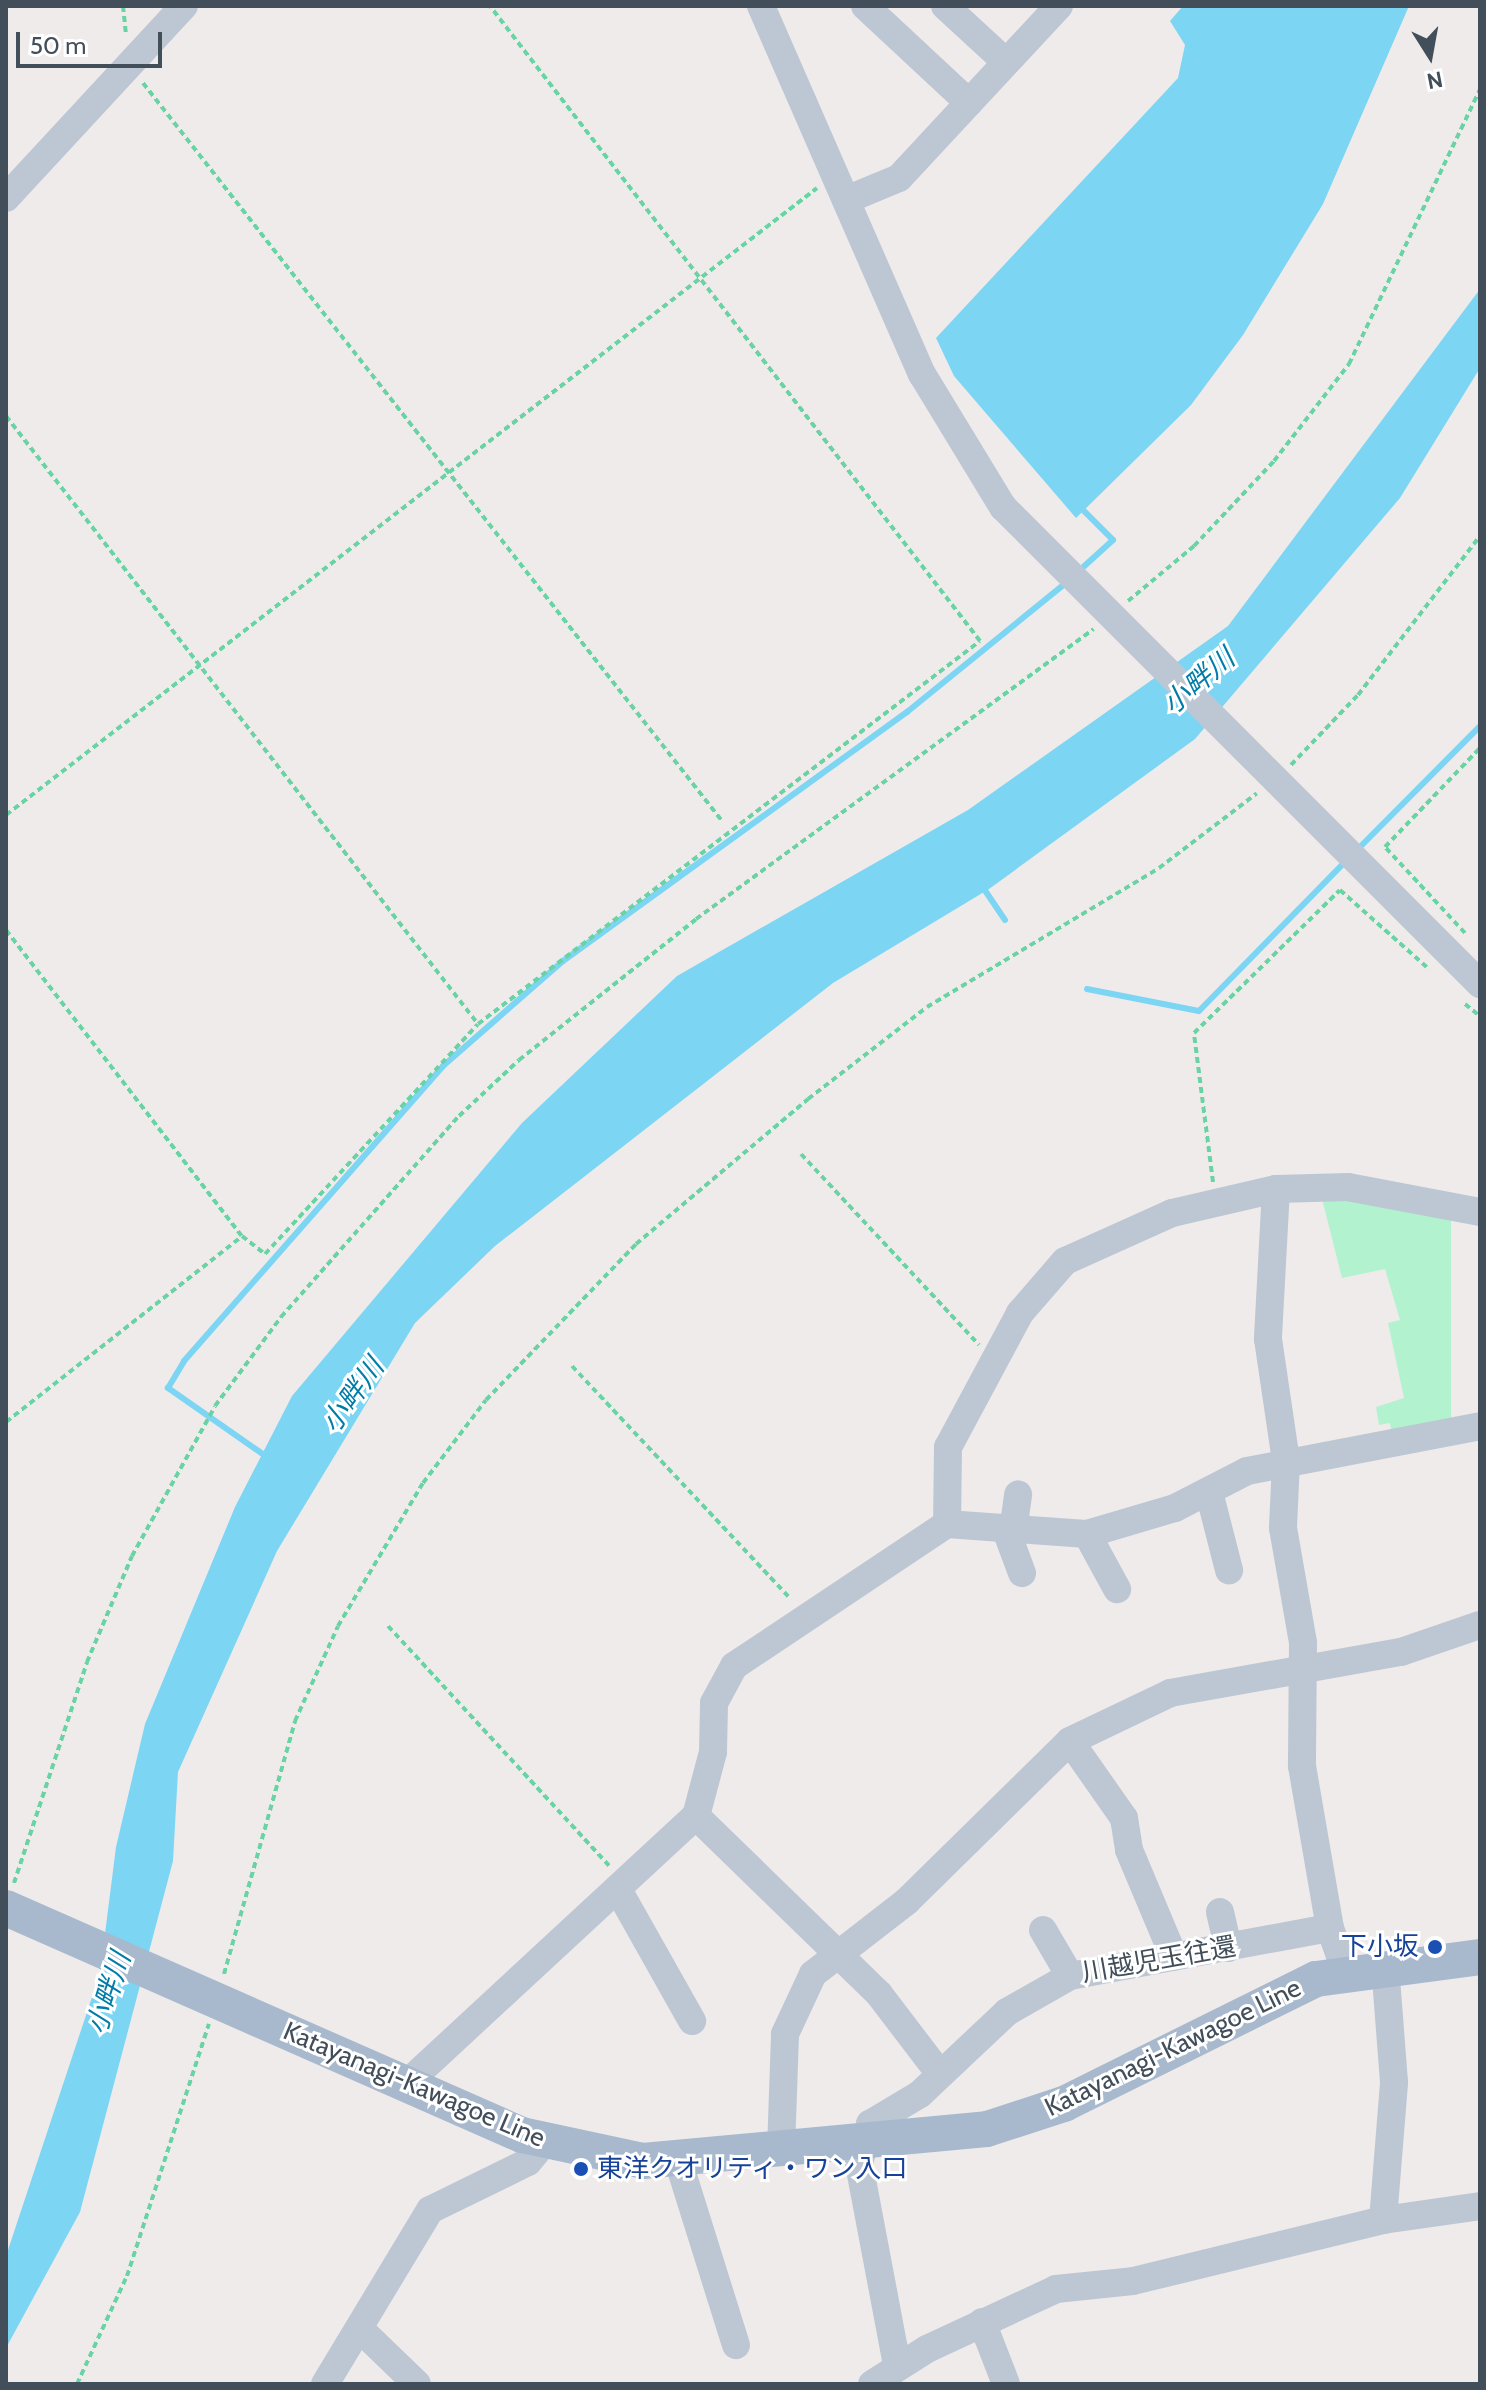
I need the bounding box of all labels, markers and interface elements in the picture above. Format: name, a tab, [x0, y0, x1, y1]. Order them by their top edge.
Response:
scale bar	[20, 16, 166, 66]
north arrow	[1390, 16, 1470, 96]
text: 50 m	[30, 31, 86, 60]
text: N	[1424, 65, 1445, 95]
water label: 小畔川	[1155, 641, 1241, 721]
water label: 小畔川	[314, 1351, 390, 1439]
street label: 川越児玉往還	[1079, 1931, 1239, 1989]
place label: 下小坂	[1341, 1931, 1419, 1963]
marker: 下小坂	[1426, 1938, 1444, 1956]
water label: 小畔川	[79, 1948, 137, 2038]
street label: Katayanagi-Kawagoe Line	[1040, 1972, 1306, 2124]
street label: Katayanagi-Kawagoe Line	[279, 2016, 549, 2154]
place label: 東洋クオリティ・ワン入口	[597, 2153, 909, 2185]
marker: 東洋クオリティ・ワン入口	[572, 2160, 590, 2178]

